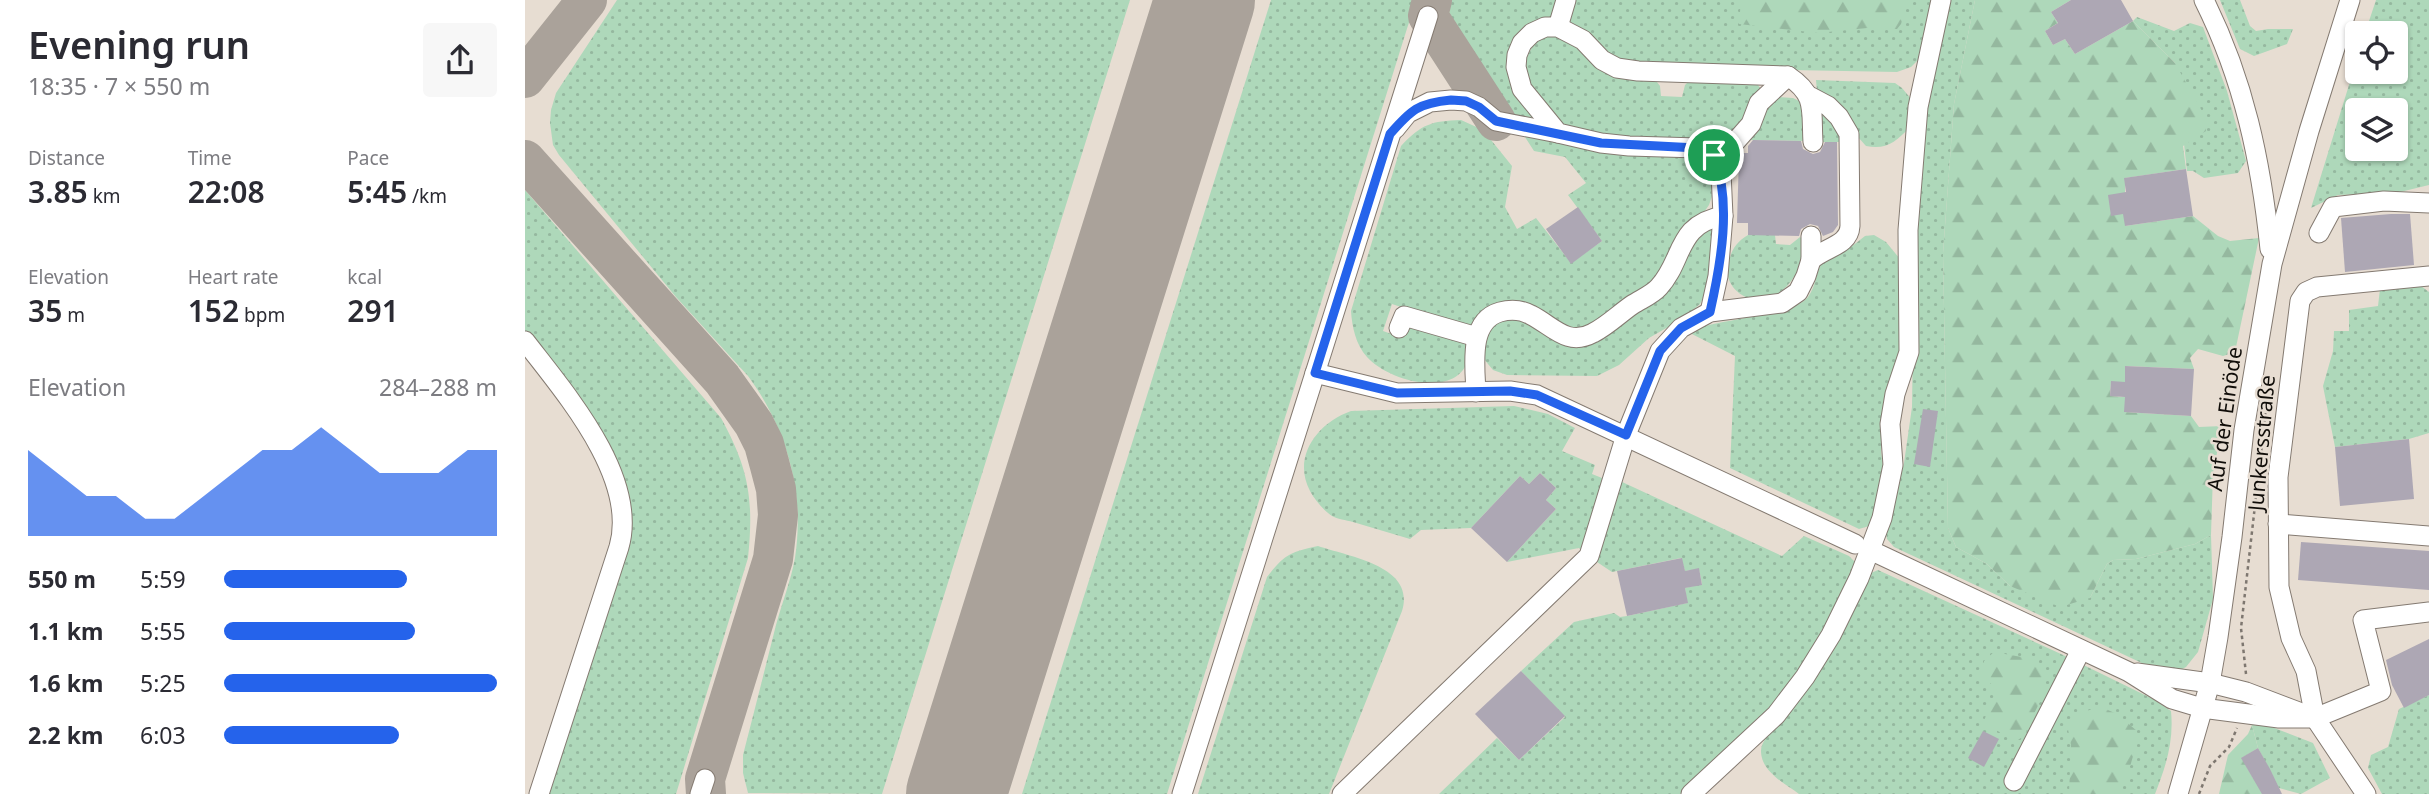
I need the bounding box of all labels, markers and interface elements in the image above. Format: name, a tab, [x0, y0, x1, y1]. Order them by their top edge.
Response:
text: Evening run	[28, 18, 250, 70]
map controls	[2345, 21, 2408, 161]
button: locate	[2345, 21, 2408, 84]
button: share	[423, 23, 497, 97]
text: 18:35 · 7 × 550 m	[28, 70, 210, 102]
button: layers	[2345, 98, 2408, 161]
pin	[1684, 125, 1744, 185]
icon: arrive	[1695, 136, 1733, 174]
text: Distance	[28, 145, 105, 171]
text: Time	[188, 145, 232, 171]
text: Pace	[347, 145, 389, 171]
text: 3.85	[28, 171, 88, 212]
text: 22:08	[188, 171, 265, 212]
text: 5:45	[347, 171, 407, 212]
text: km	[88, 183, 121, 209]
text: /km	[407, 183, 447, 209]
text: Elevation	[28, 264, 109, 290]
text: Heart rate	[188, 264, 278, 290]
text: kcal	[347, 264, 382, 290]
text: 35	[28, 290, 62, 331]
text: 152	[188, 290, 239, 331]
text: 291	[347, 290, 399, 331]
text: m	[62, 302, 85, 328]
text: bpm	[239, 302, 285, 328]
street label: Auf der Einöde	[2200, 345, 2248, 493]
text: Elevation	[28, 371, 126, 403]
text: 284–288 m	[379, 371, 497, 403]
street label: Junkersstraße	[2241, 374, 2281, 514]
text: 550 m	[28, 563, 96, 595]
text: 5:59	[140, 563, 186, 595]
text: 1.1 km	[28, 615, 103, 647]
text: 5:55	[140, 615, 186, 647]
text: 1.6 km	[28, 667, 103, 699]
text: 5:25	[140, 667, 186, 699]
text: 2.2 km	[28, 719, 103, 751]
text: 6:03	[140, 719, 186, 751]

